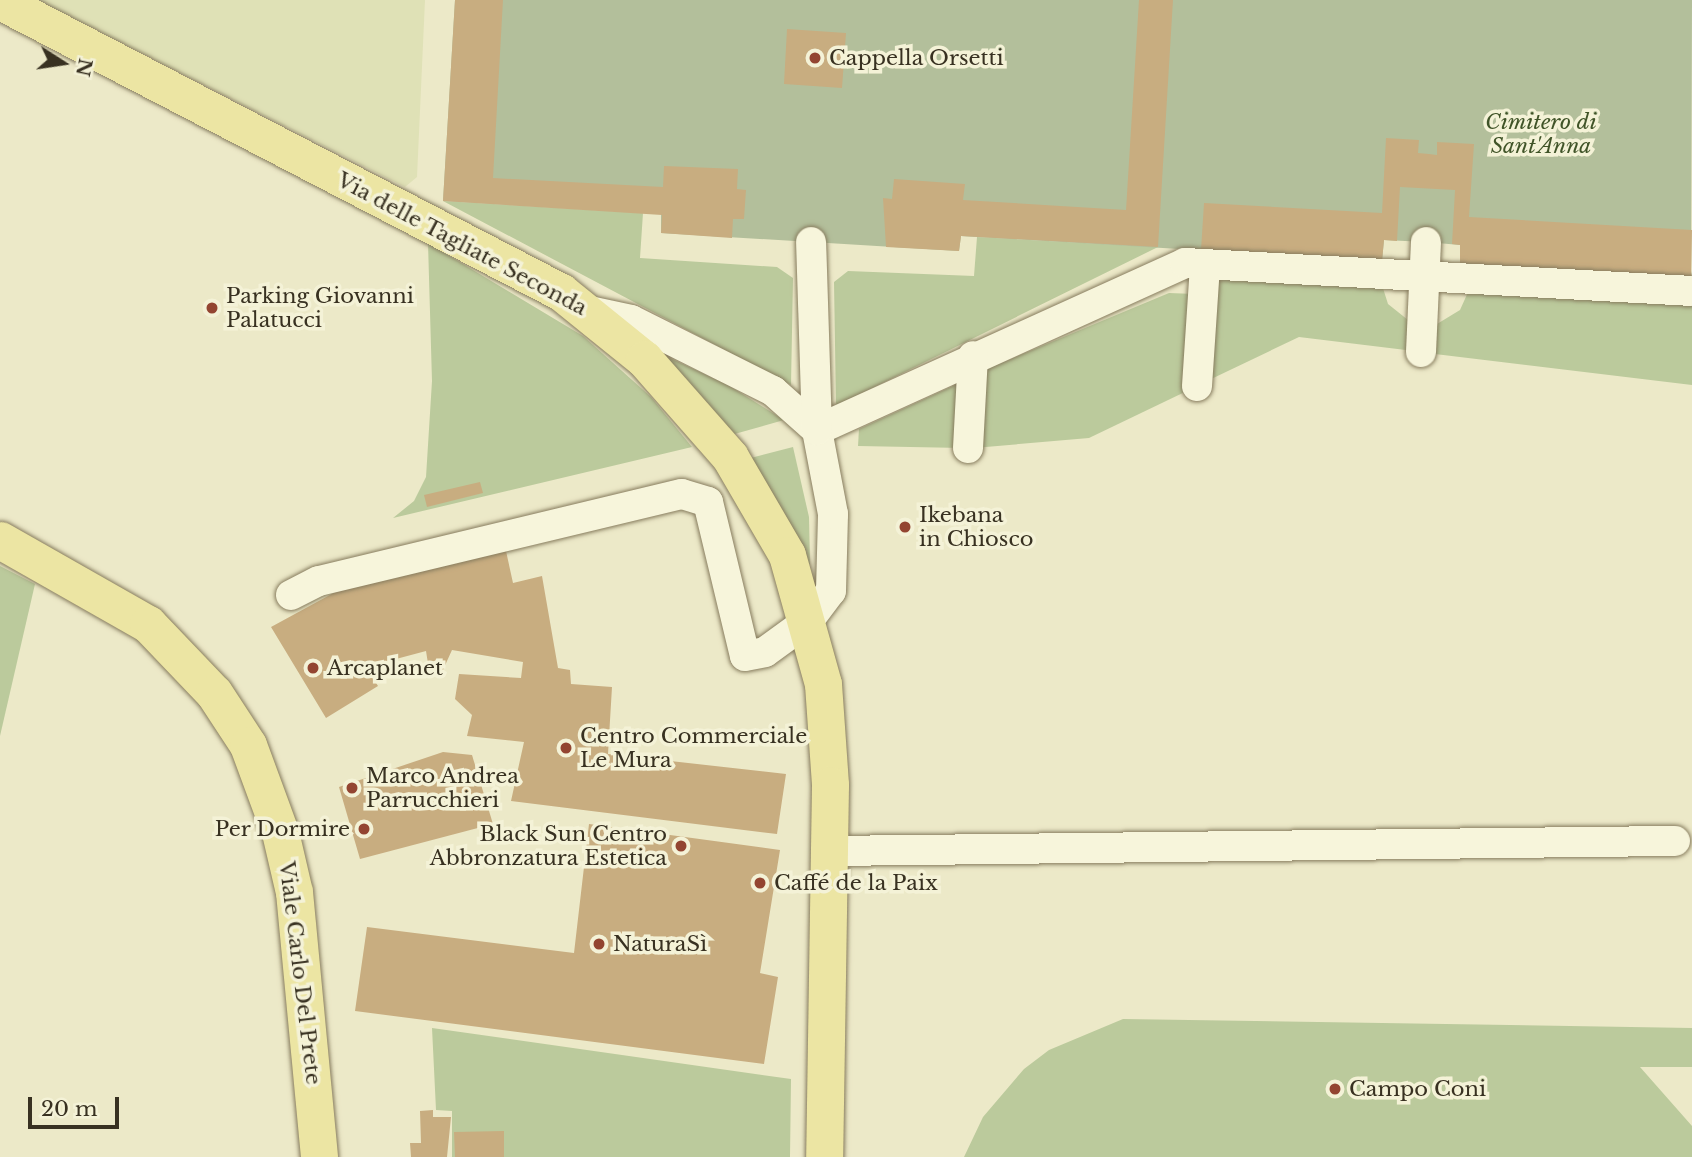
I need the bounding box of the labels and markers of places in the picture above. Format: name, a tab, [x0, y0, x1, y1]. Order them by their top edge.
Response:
place label: Cappella Orsetti	[829, 45, 1004, 71]
marker: Cappella Orsetti	[807, 50, 823, 66]
place label: Parking Giovanni Palatucci	[226, 283, 414, 333]
marker: Parking Giovanni Palatucci	[204, 300, 220, 316]
place label: Ikebana in Chiosco	[919, 502, 1033, 552]
marker: Ikebana in Chiosco	[897, 519, 913, 535]
place label: Arcaplanet	[327, 655, 443, 681]
marker: Arcaplanet	[305, 660, 321, 676]
place label: Centro Commerciale Le Mura	[580, 723, 807, 773]
marker: Centro Commerciale Le Mura	[558, 740, 574, 756]
place label: Marco Andrea Parrucchieri	[366, 763, 520, 813]
marker: Marco Andrea Parrucchieri	[344, 780, 360, 796]
place label: Per Dormire	[214, 816, 350, 842]
marker: Per Dormire	[356, 821, 372, 837]
place label: Black Sun Centro Abbronzatura Estetica	[430, 821, 667, 871]
marker: Black Sun Centro Abbronzatura Estetica	[673, 838, 689, 854]
place label: Caffé de la Paix	[774, 870, 938, 896]
marker: Caffé de la Paix	[752, 875, 768, 891]
place label: NaturaSì	[613, 931, 707, 957]
marker: NaturaSì	[591, 936, 607, 952]
place label: Campo Coni	[1349, 1076, 1486, 1102]
marker: Campo Coni	[1327, 1081, 1343, 1097]

